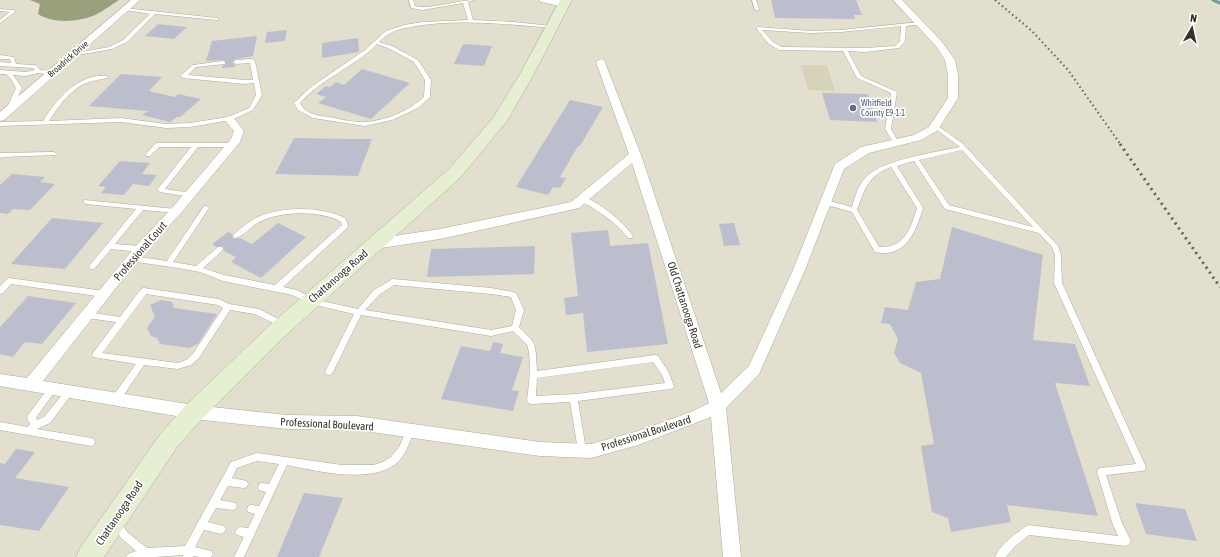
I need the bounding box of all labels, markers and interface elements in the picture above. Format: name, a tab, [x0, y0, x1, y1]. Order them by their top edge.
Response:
north arrow	[1172, 8, 1212, 48]
text: N	[1189, 12, 1198, 25]
street label: Broadrick Drive	[46, 39, 90, 79]
place label: Whitfield County E9-1-1	[861, 98, 905, 118]
marker: Whitfield County E9-1-1	[848, 103, 858, 113]
street label: Professional Court	[111, 219, 169, 283]
street label: Chattanooga Road	[306, 247, 370, 305]
street label: Old Chattanooga Road	[665, 260, 705, 350]
street label: Professional Boulevard	[600, 413, 692, 453]
street label: Professional Boulevard	[280, 416, 374, 432]
street label: Chattanooga Road	[93, 479, 145, 547]

